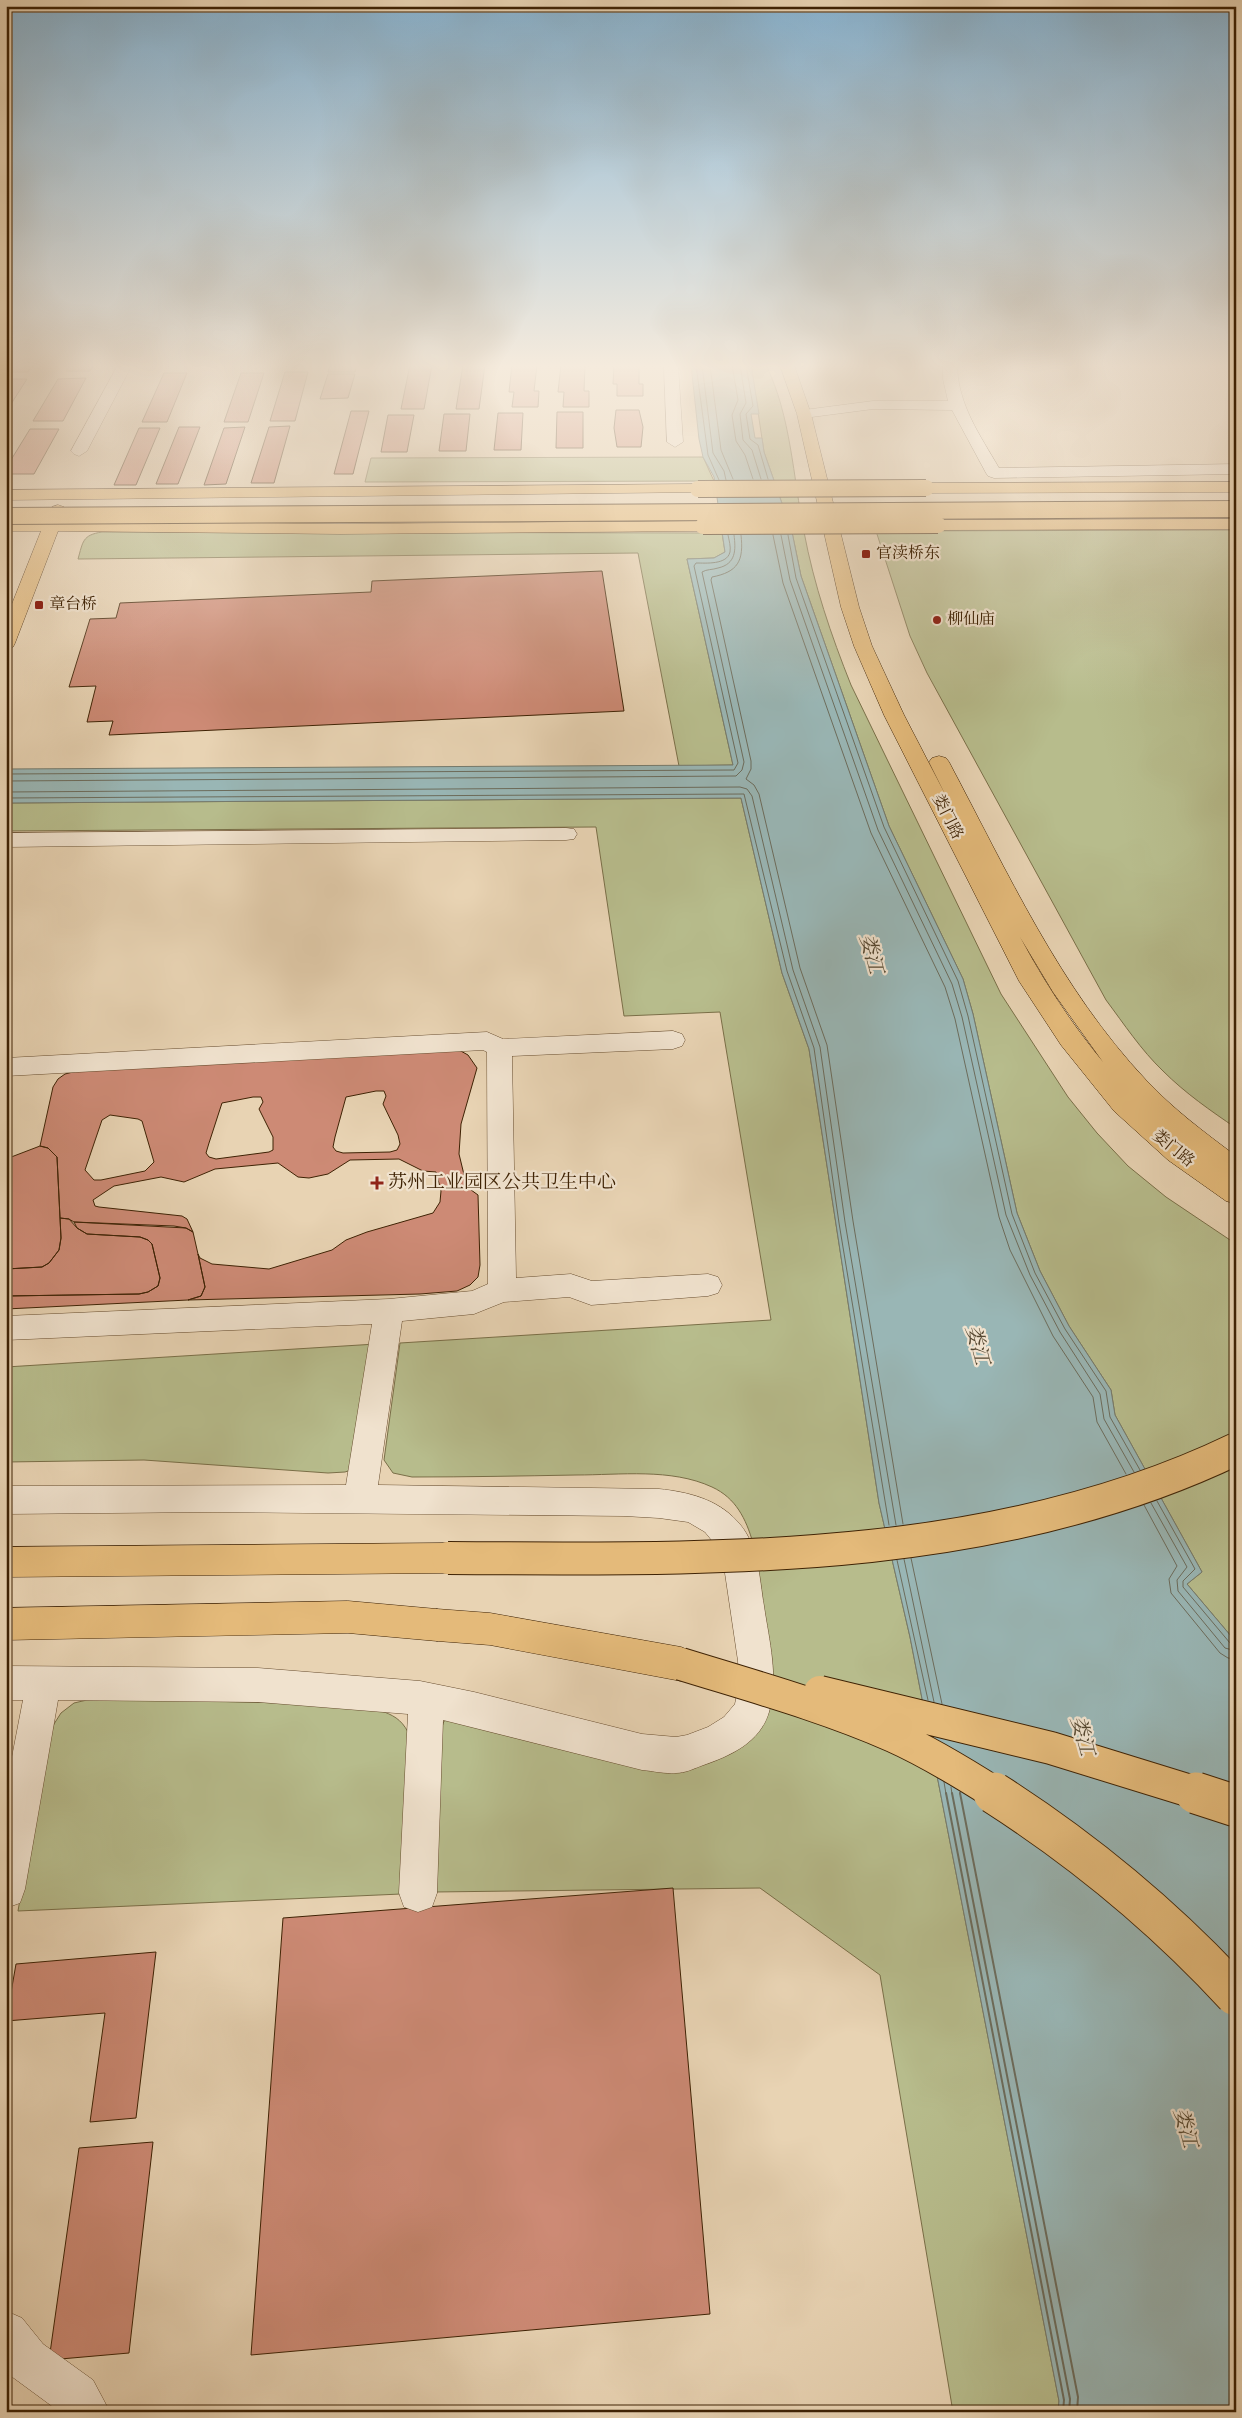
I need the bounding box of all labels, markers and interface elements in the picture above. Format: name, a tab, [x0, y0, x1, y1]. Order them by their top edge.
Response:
place label: 官渎桥东	[876, 543, 940, 565]
marker: 官渎桥东	[860, 548, 872, 560]
place label: 章台桥	[49, 594, 97, 616]
marker: 章台桥	[33, 599, 45, 611]
place label: 柳仙庙	[947, 609, 995, 631]
marker: 柳仙庙	[931, 614, 943, 626]
street label: 娄门路	[926, 791, 968, 843]
water label: 娄江	[851, 931, 889, 980]
street label: 娄门路	[1147, 1125, 1199, 1173]
place label: 苏州工业园区公共卫生中心	[388, 1170, 616, 1196]
marker: 苏州工业园区公共卫生中心	[370, 1176, 384, 1190]
water label: 娄江	[957, 1322, 995, 1371]
water label: 娄江	[1062, 1713, 1100, 1762]
water label: 娄江	[1165, 2105, 1203, 2154]

